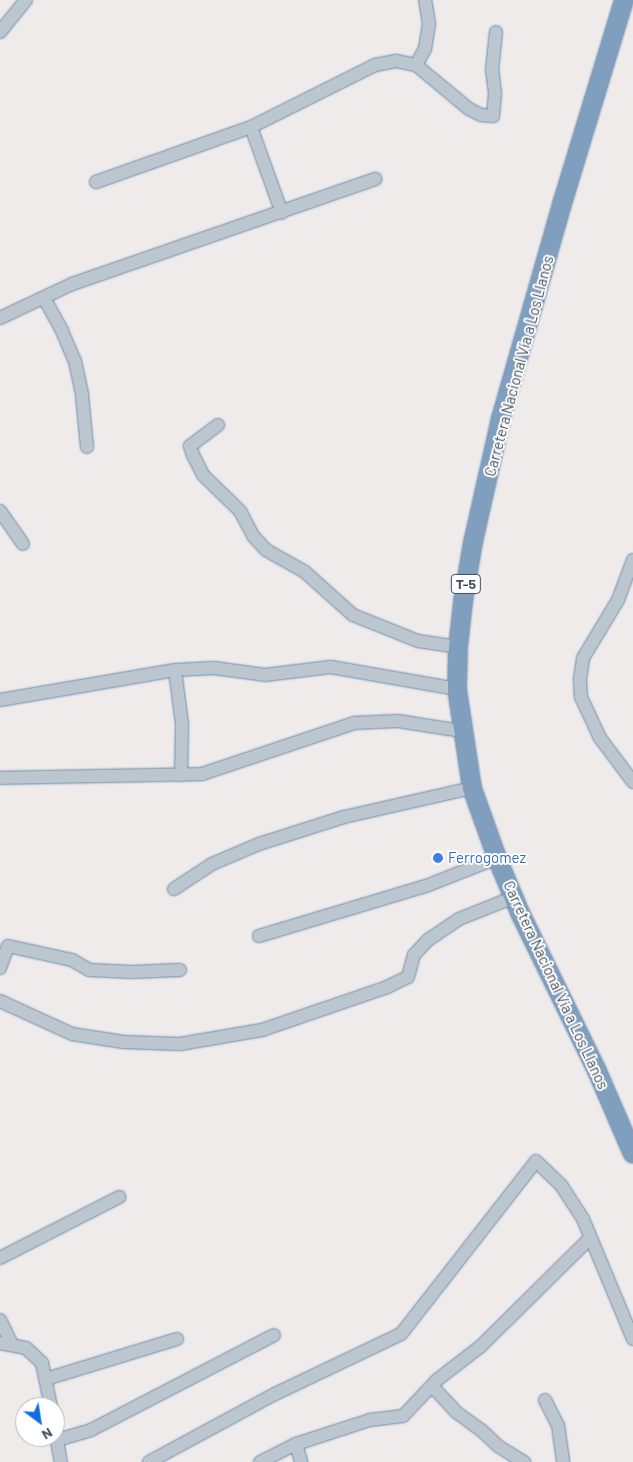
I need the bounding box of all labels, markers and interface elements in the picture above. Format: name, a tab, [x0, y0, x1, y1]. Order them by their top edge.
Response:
street label: Carretera Nacional Vía a Los Llanos	[481, 254, 557, 478]
road number: T-5	[450, 572, 482, 596]
place label: Ferrogomez	[448, 849, 526, 867]
marker: Ferrogomez	[432, 852, 444, 864]
street label: Carretera Nacional Vía a Los Llanos	[500, 878, 612, 1092]
north arrow	[15, 1397, 65, 1447]
text: N	[39, 1425, 56, 1444]

